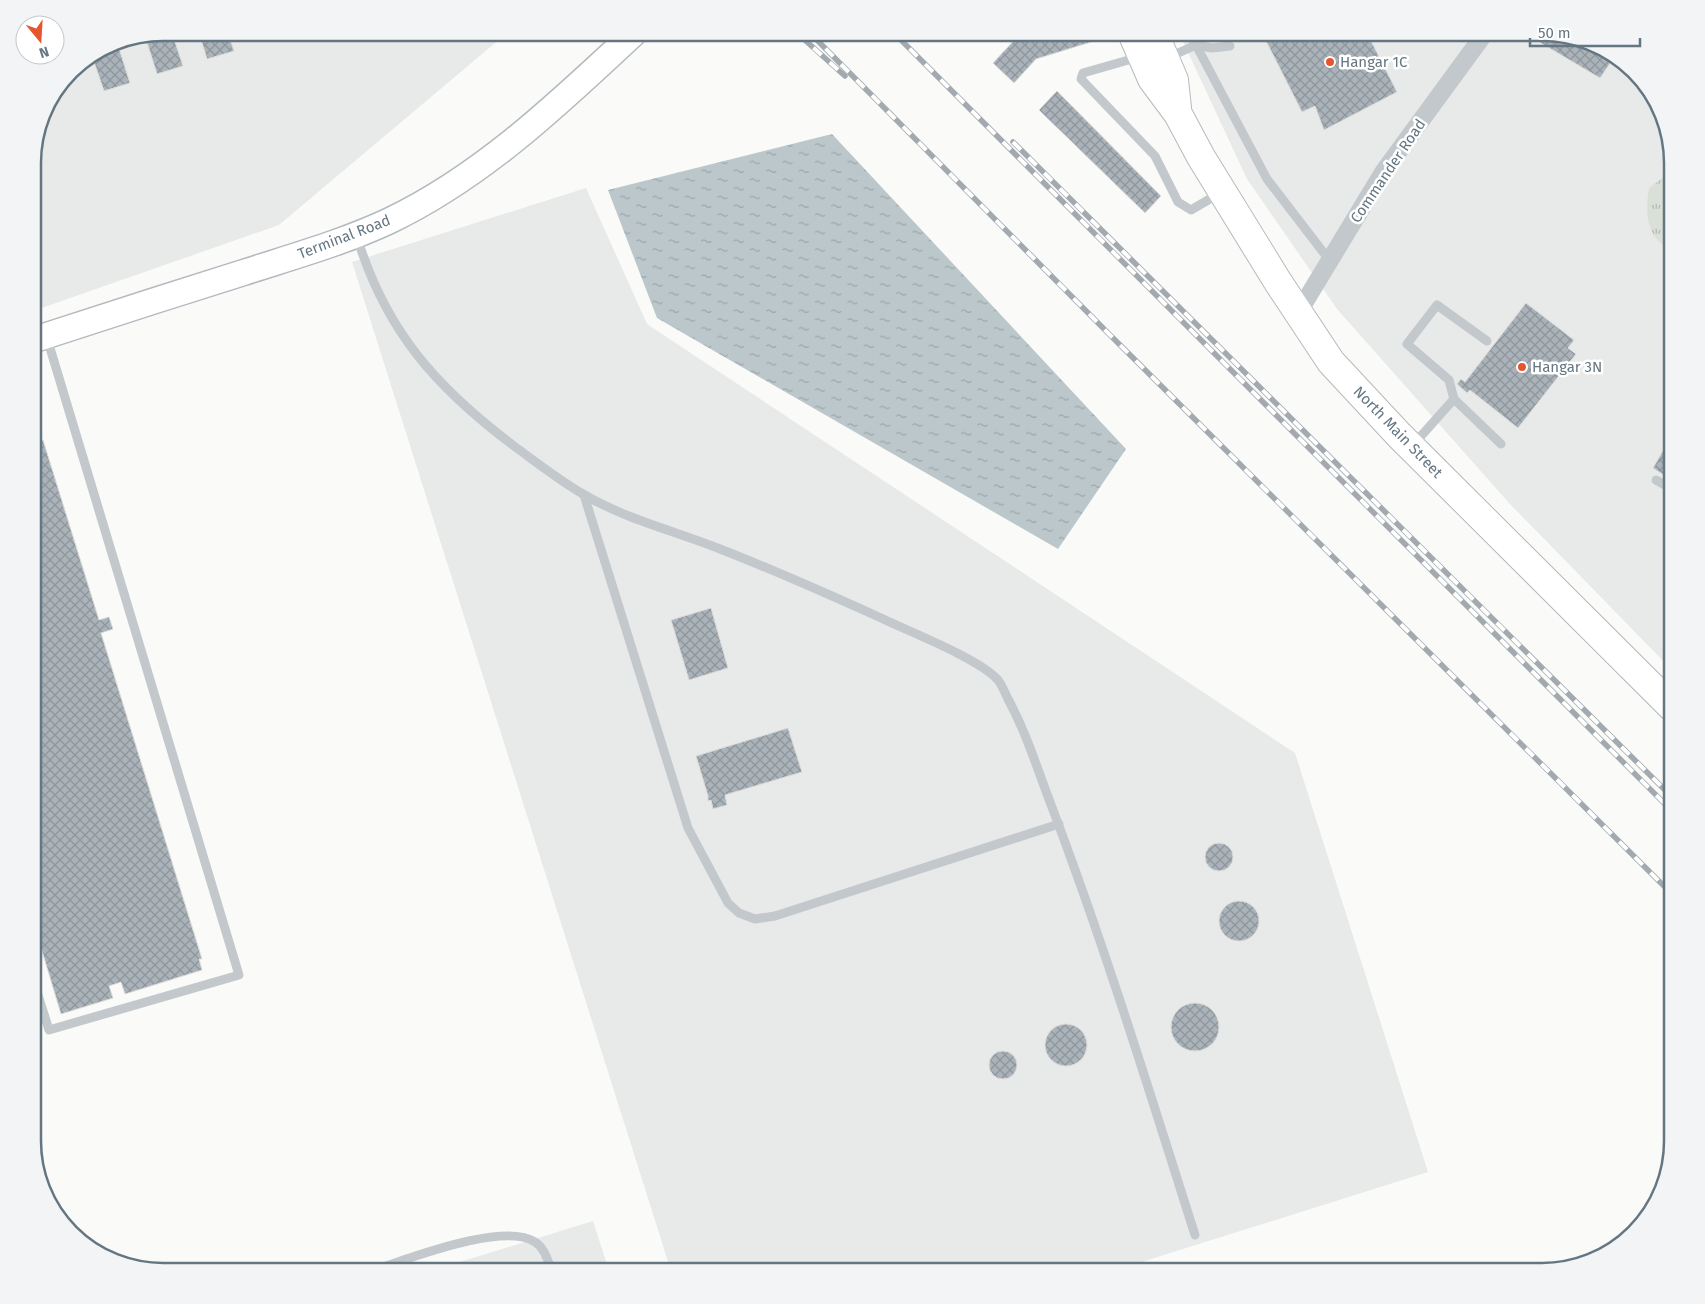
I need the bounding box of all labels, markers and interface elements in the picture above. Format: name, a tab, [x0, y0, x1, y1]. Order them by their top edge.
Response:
north arrow	[15, 15, 65, 65]
scale bar	[1530, 15, 1640, 47]
text: 50 m	[1538, 24, 1571, 42]
text: N	[37, 42, 51, 61]
place label: Hangar 1C	[1340, 53, 1408, 71]
marker: Hangar 1C	[1324, 56, 1336, 68]
street label: Commander Road	[1347, 116, 1429, 226]
street label: Terminal Road	[295, 211, 393, 263]
place label: Hangar 3N	[1532, 358, 1602, 376]
marker: Hangar 3N	[1516, 361, 1528, 373]
street label: North Main Street	[1350, 382, 1447, 482]

